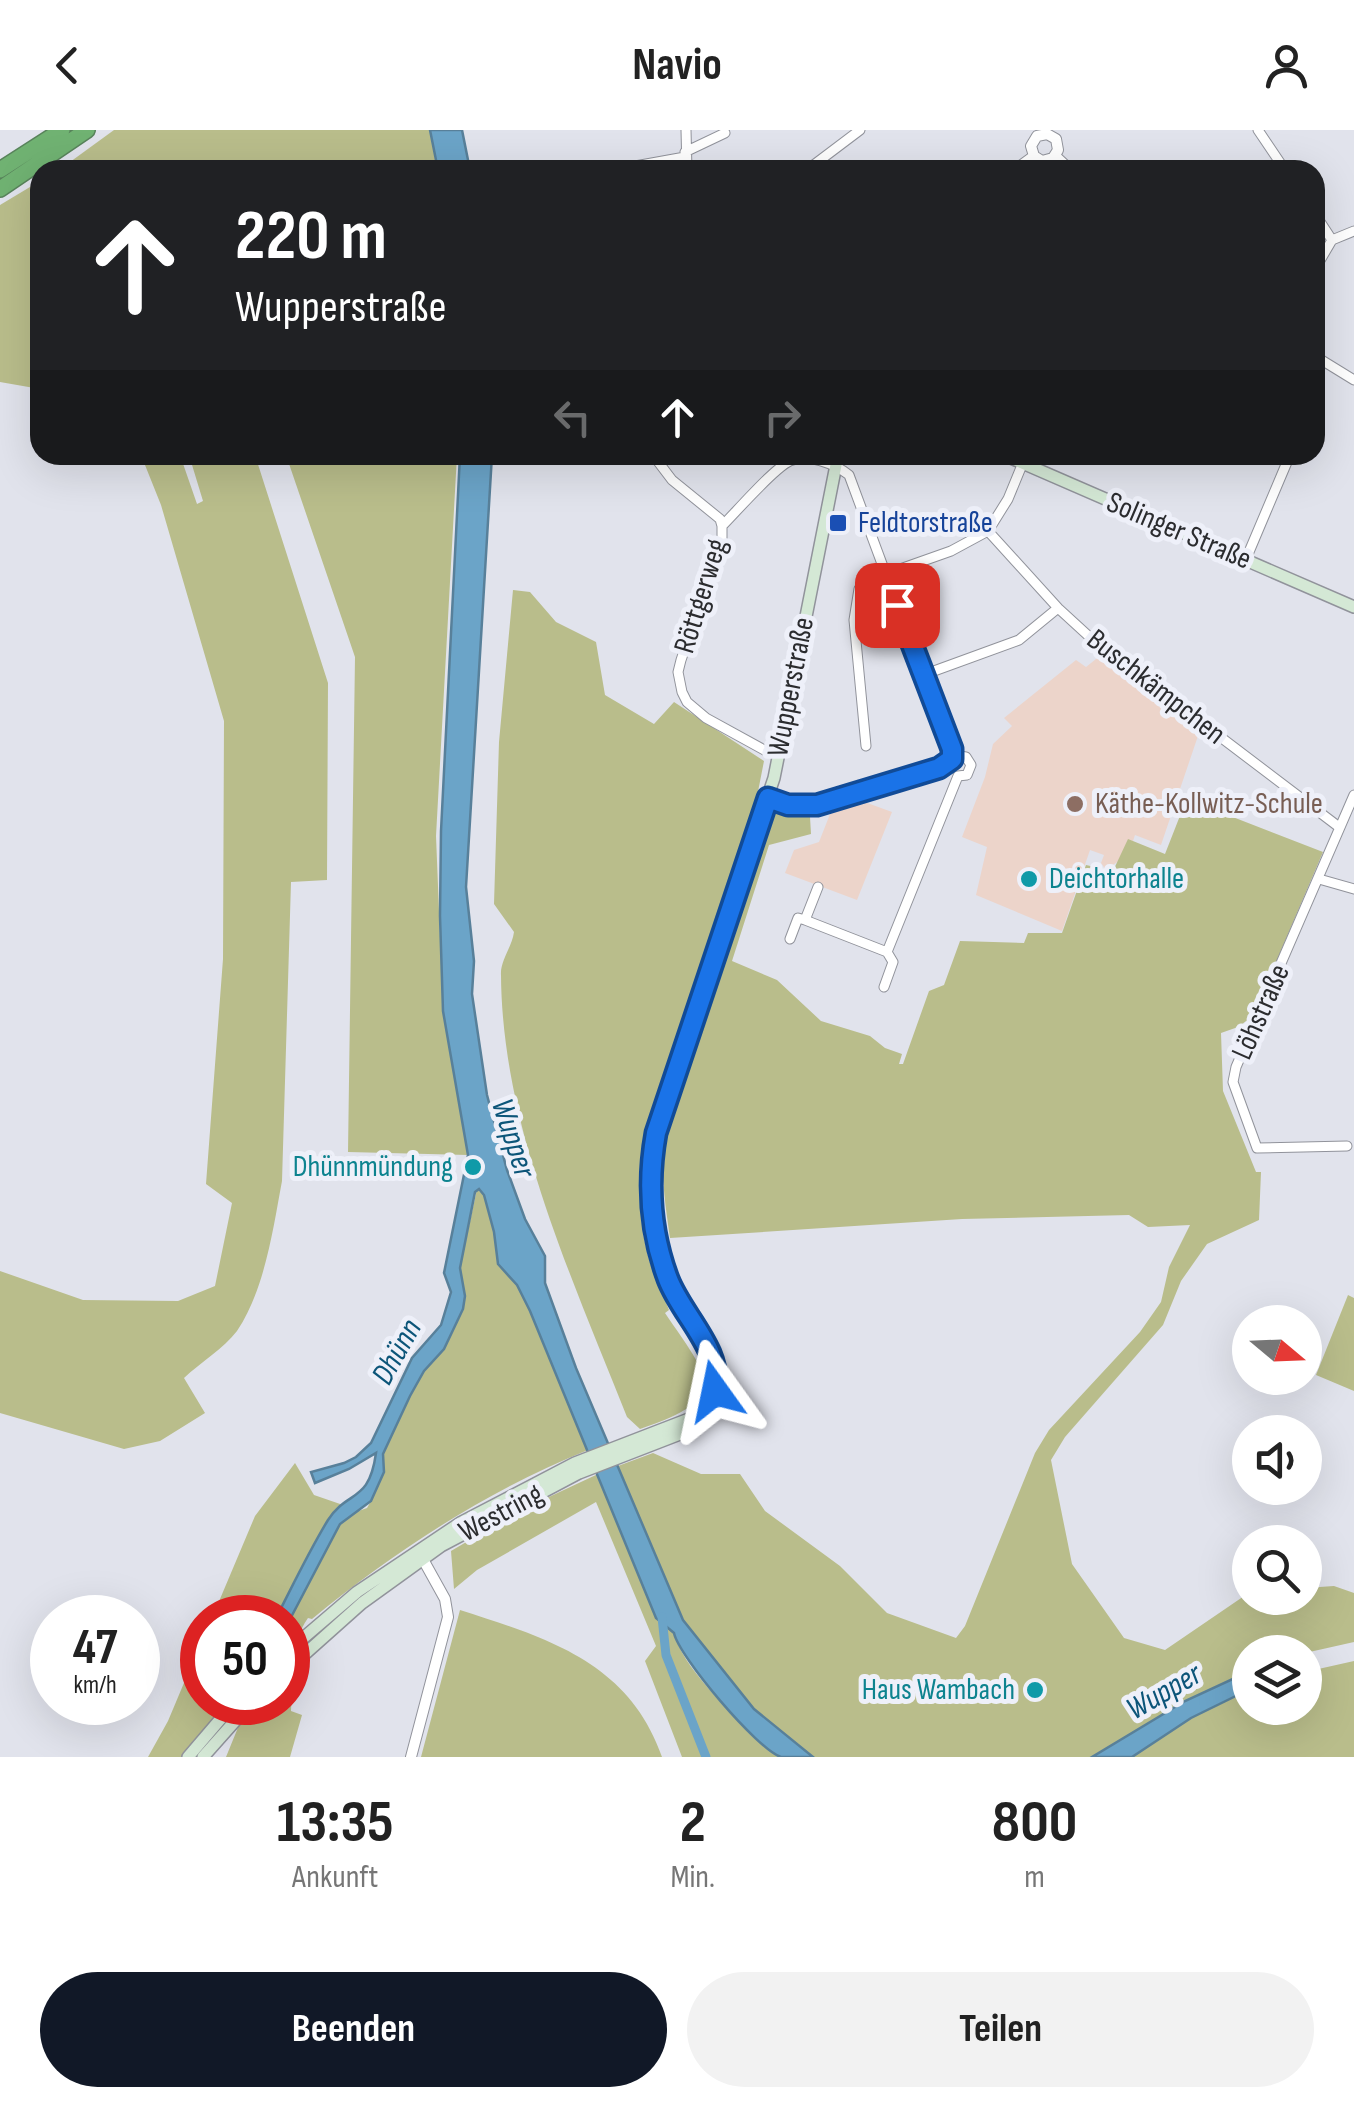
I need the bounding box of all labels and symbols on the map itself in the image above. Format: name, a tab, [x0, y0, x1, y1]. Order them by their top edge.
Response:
street label: Solinger Straße	[1101, 484, 1257, 578]
place label: Feldtorstraße	[858, 505, 993, 541]
marker: Feldtorstraße	[827, 512, 849, 534]
street label: Röttgerweg	[667, 534, 735, 658]
pin	[855, 563, 940, 648]
street label: Wupperstraße	[760, 614, 822, 760]
street label: Buschkämpchen	[1080, 622, 1232, 752]
place label: Käthe-Kollwitz-Schule	[1095, 786, 1323, 822]
marker: Käthe-Kollwitz-Schule	[1064, 793, 1086, 815]
place label: Deichtorhalle	[1049, 861, 1184, 897]
marker: Deichtorhalle	[1018, 868, 1040, 890]
street label: Löhstraße	[1224, 959, 1298, 1065]
water label: Wupper	[482, 1094, 544, 1183]
place label: Dhünnmündung	[293, 1149, 453, 1185]
marker: Dhünnmündung	[462, 1156, 484, 1178]
north arrow	[1232, 1305, 1322, 1395]
water label: Dhünn	[363, 1312, 431, 1392]
position arrow	[663, 1339, 767, 1443]
street label: Westring	[453, 1476, 549, 1550]
speed limit sign: 50	[180, 1595, 310, 1725]
water label: Wupper	[1119, 1654, 1209, 1729]
place label: Haus Wambach	[862, 1672, 1015, 1708]
marker: Haus Wambach	[1024, 1679, 1046, 1701]

